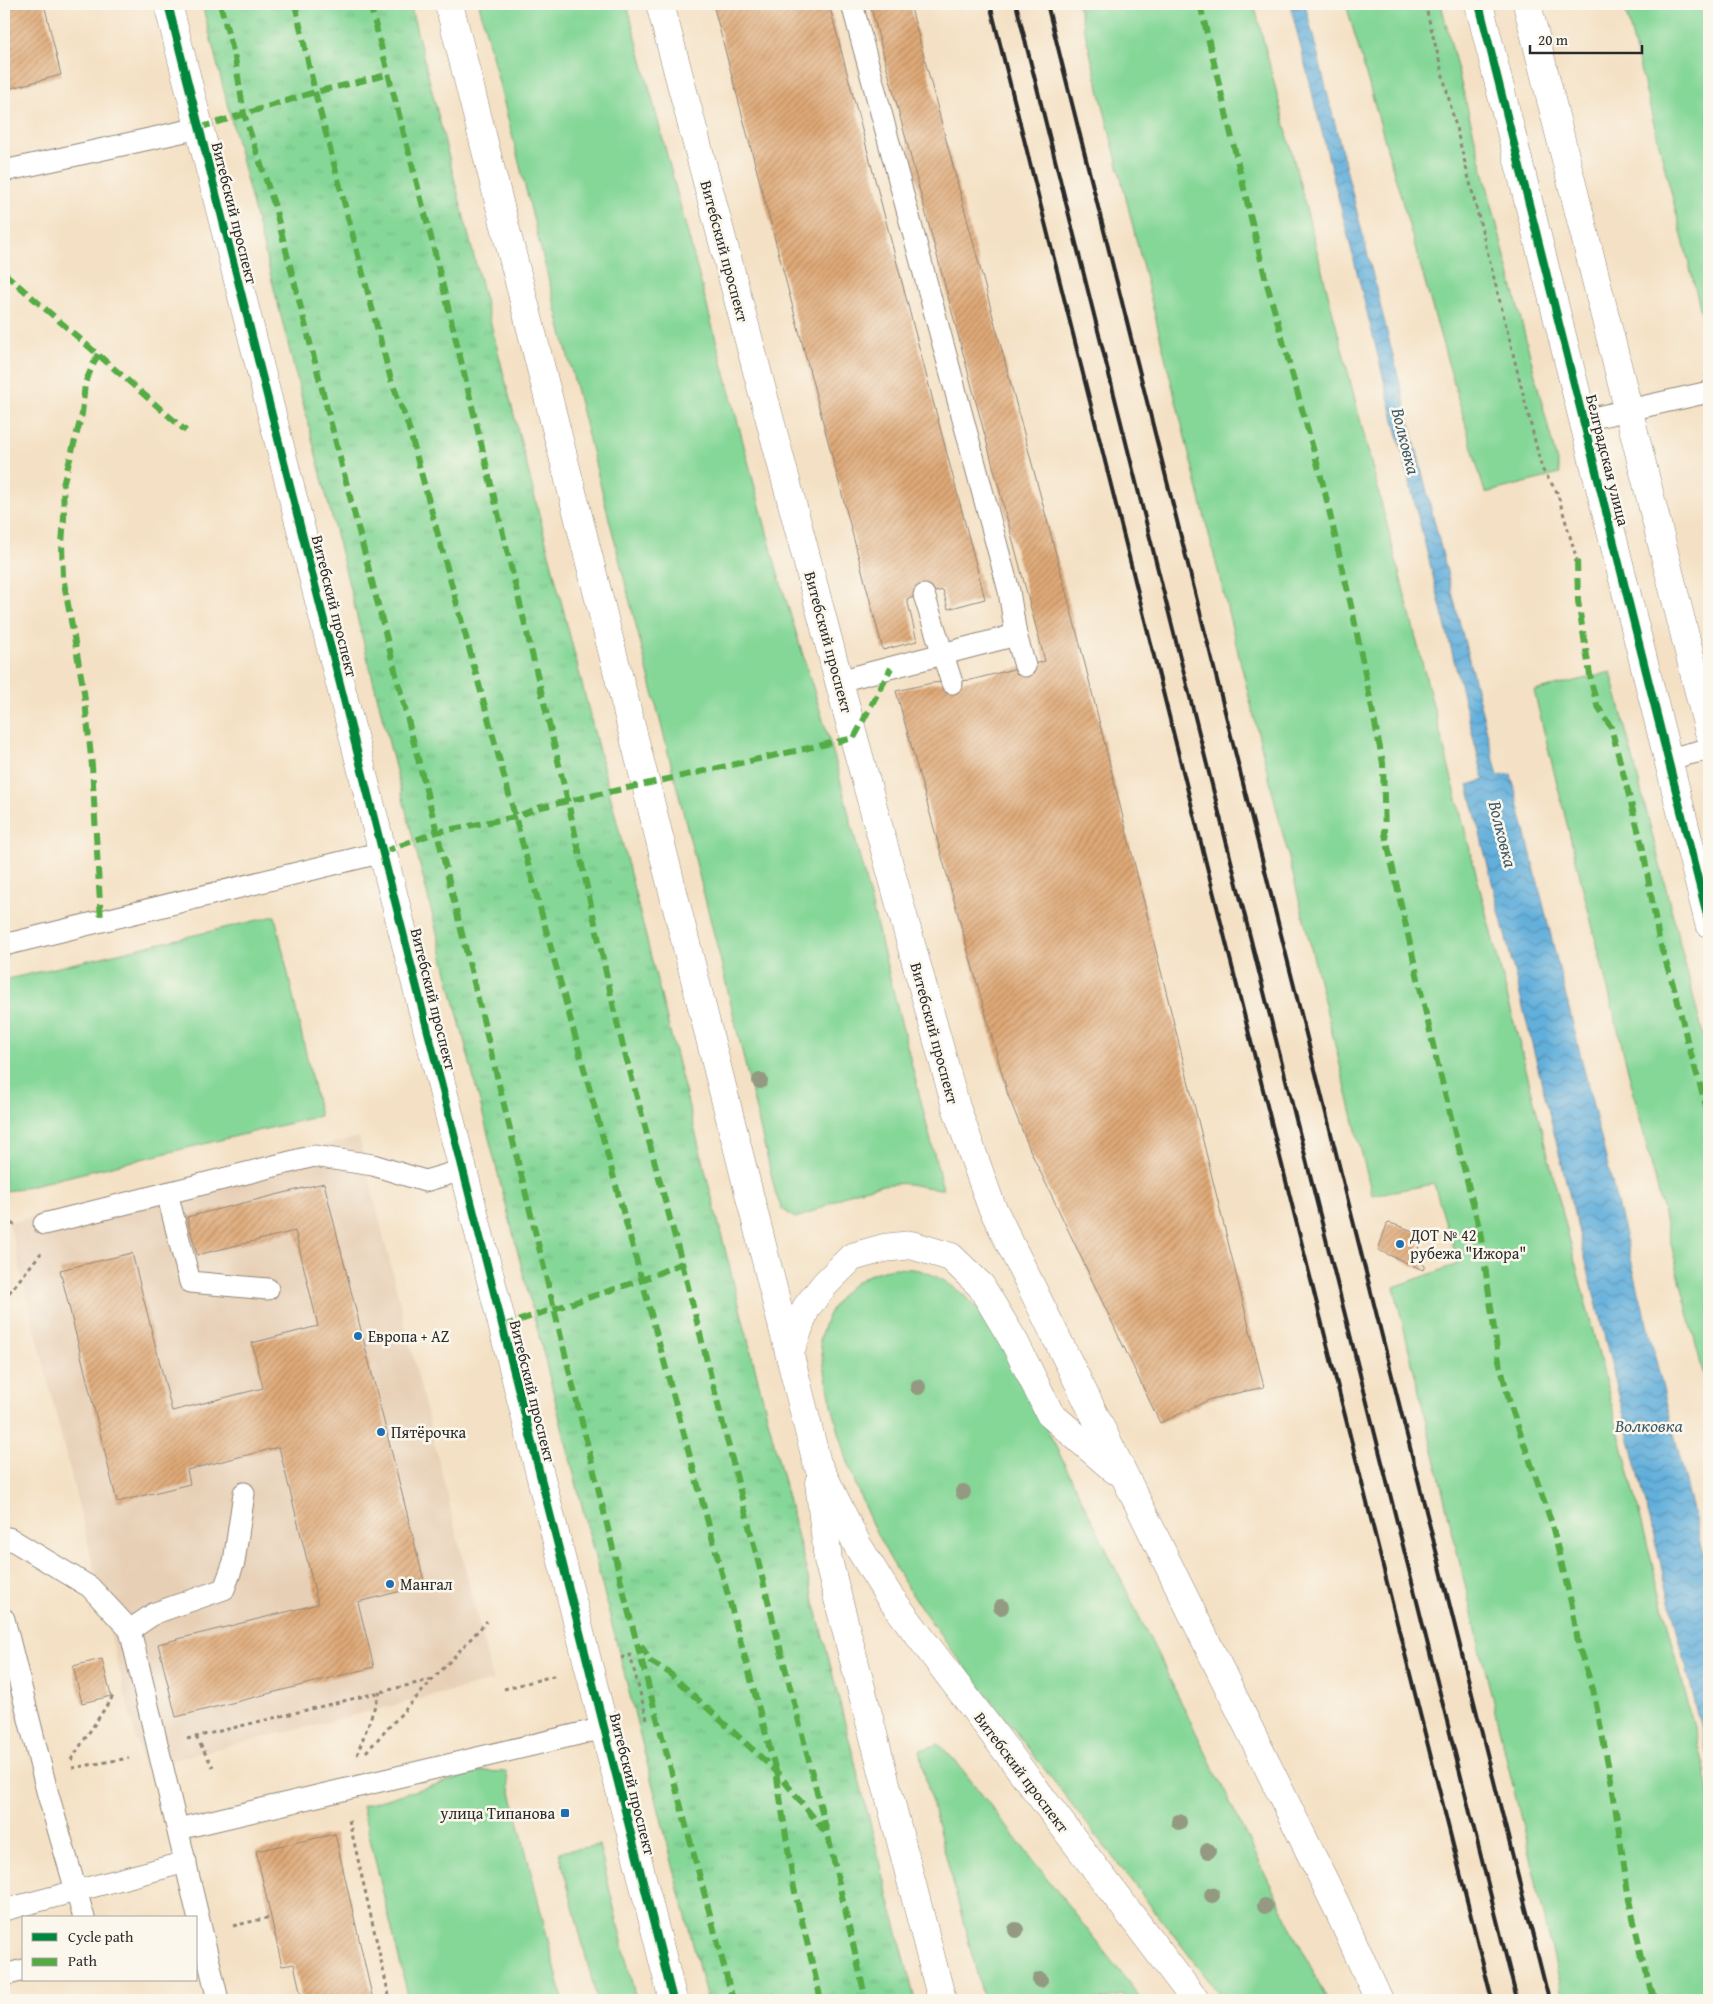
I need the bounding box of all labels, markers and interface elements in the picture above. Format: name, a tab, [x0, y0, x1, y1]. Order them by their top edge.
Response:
scale bar	[1530, 22, 1643, 54]
text: 20 m	[1538, 29, 1569, 50]
street label: Витебский проспект	[206, 139, 264, 287]
street label: Витебский проспект	[695, 178, 756, 325]
street label: Белградская улица	[1580, 392, 1636, 529]
water label: Волковка	[1384, 404, 1427, 478]
street label: Витебский проспект	[306, 532, 364, 680]
street label: Витебский проспект	[799, 569, 860, 716]
water label: Волковка	[1481, 797, 1524, 871]
street label: Витебский проспект	[405, 925, 463, 1073]
street label: Витебский проспект	[905, 960, 966, 1107]
place label: ДОТ № 42 рубежа "Ижора"	[1409, 1223, 1526, 1265]
marker: ДОТ № 42 рубежа "Ижора"	[1394, 1238, 1406, 1250]
street label: Витебский проспект	[504, 1317, 562, 1465]
place label: Европа + AZ	[368, 1324, 449, 1348]
marker: Европа + AZ	[352, 1330, 364, 1342]
water label: Волковка	[1614, 1412, 1684, 1439]
place label: Пятёрочка	[391, 1420, 466, 1444]
marker: Пятёрочка	[375, 1426, 387, 1438]
place label: Мангал	[400, 1572, 453, 1596]
marker: Мангал	[384, 1578, 396, 1590]
street label: Витебский проспект	[969, 1707, 1076, 1838]
street label: Витебский проспект	[604, 1710, 662, 1858]
place label: улица Типанова	[439, 1801, 555, 1825]
marker: улица Типанова	[559, 1807, 571, 1819]
legend	[22, 1916, 198, 1982]
text: Cycle path	[68, 1926, 134, 1947]
text: Path	[68, 1950, 97, 1971]

